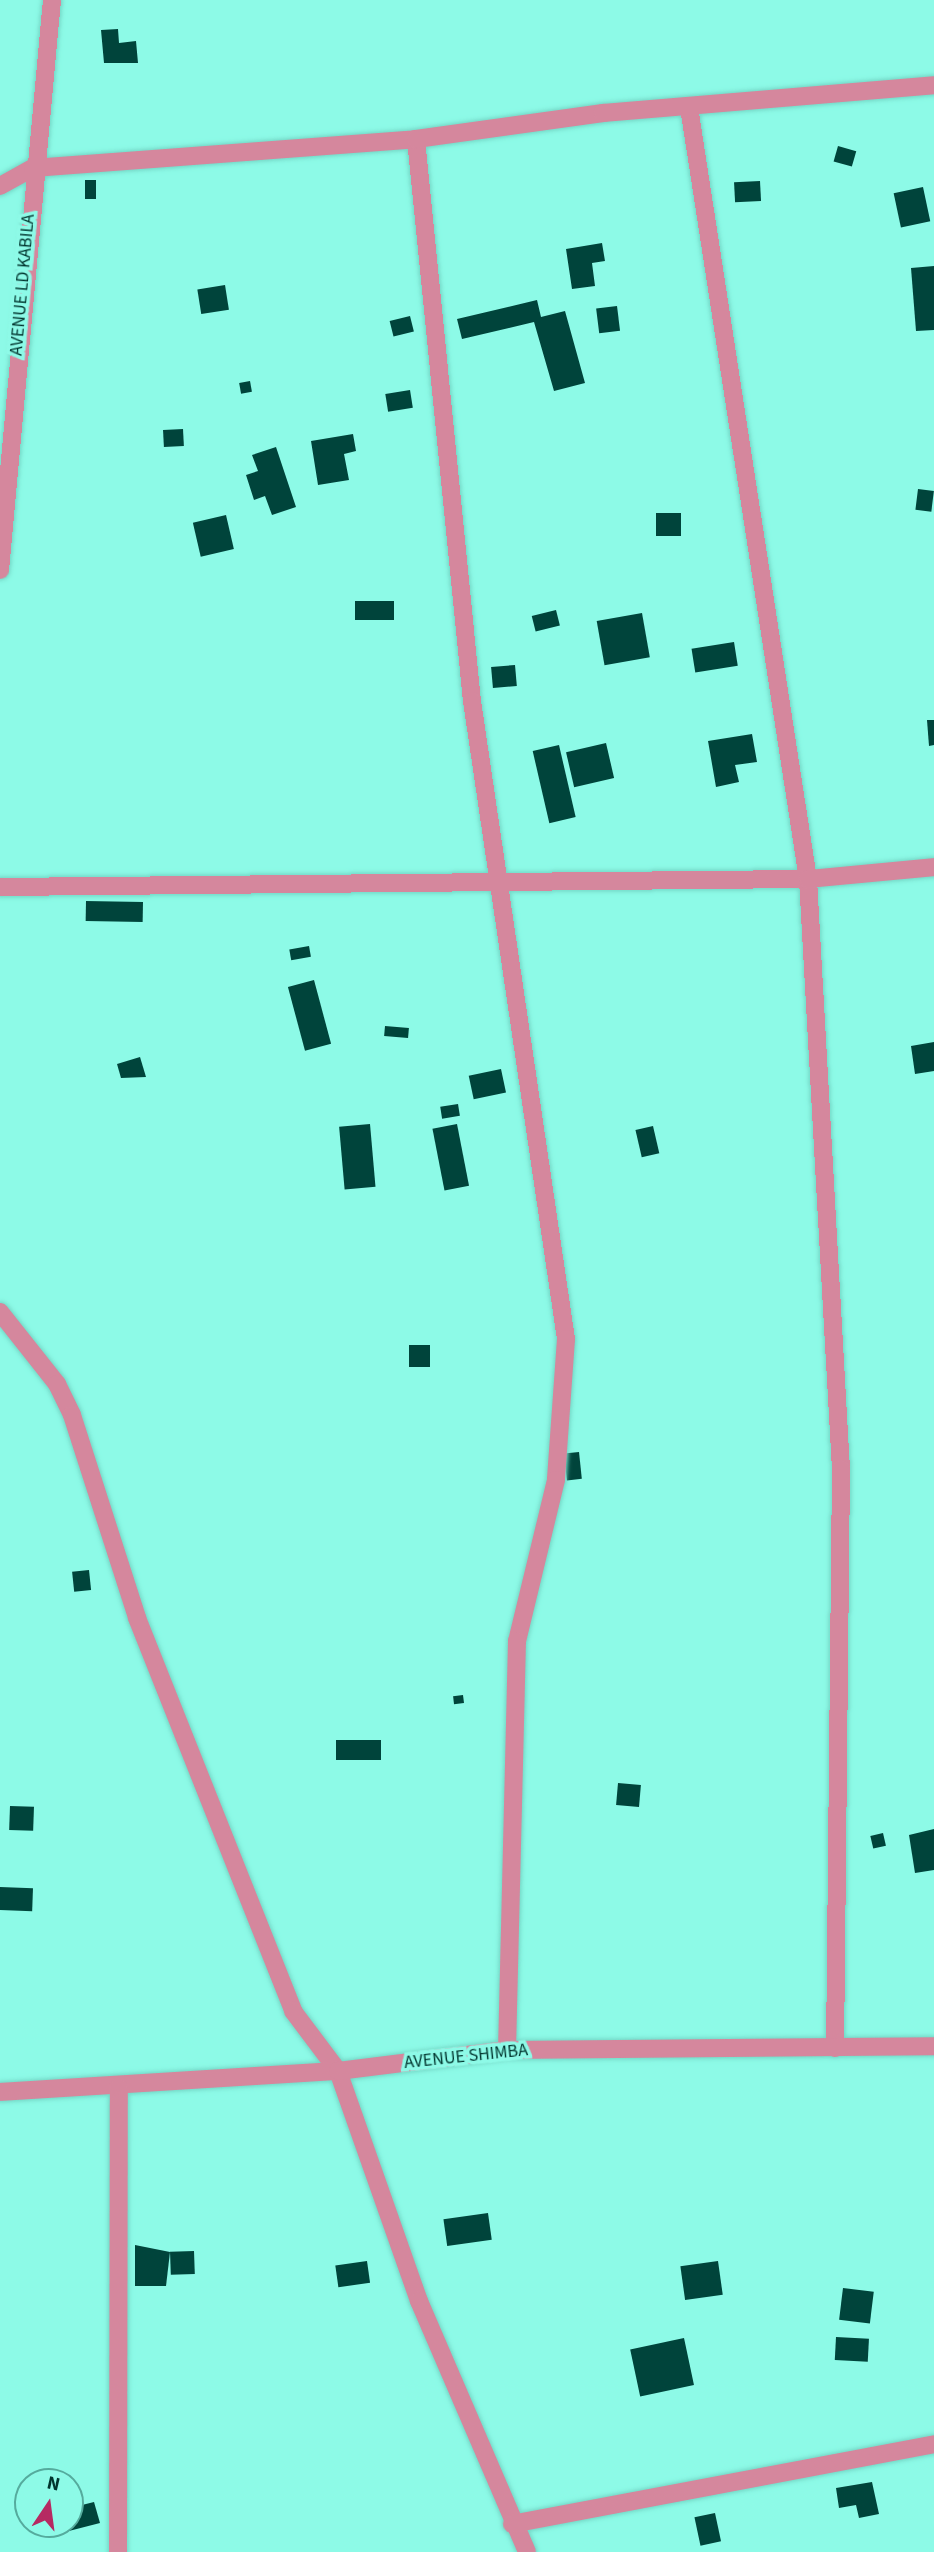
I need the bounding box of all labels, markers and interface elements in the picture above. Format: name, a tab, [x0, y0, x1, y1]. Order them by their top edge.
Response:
street label: AVENUE LD KABILA	[6, 213, 40, 357]
street label: AVENUE SHIMBA	[403, 2040, 529, 2074]
north arrow	[14, 2468, 84, 2538]
text: N	[44, 2469, 63, 2499]

